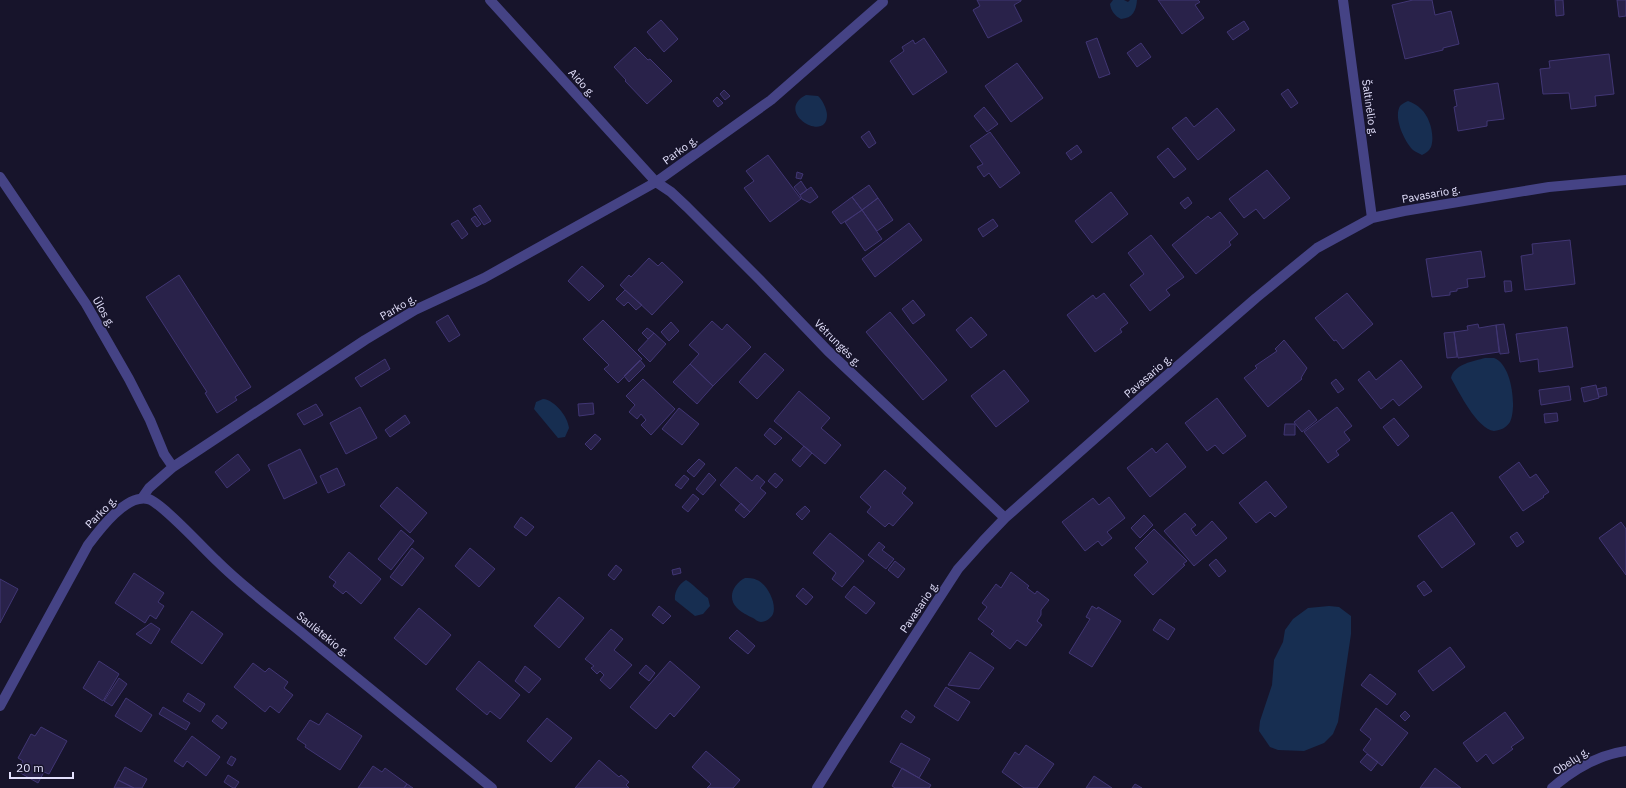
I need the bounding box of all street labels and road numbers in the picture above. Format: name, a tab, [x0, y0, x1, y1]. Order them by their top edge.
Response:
street label: Aido g.	[565, 66, 599, 100]
street label: Šaltinėlio g.	[1359, 79, 1381, 137]
street label: Parko g.	[660, 133, 700, 167]
street label: Pavasario g.	[1401, 182, 1461, 206]
street label: Parko g.	[377, 291, 419, 323]
street label: Ūlos g.	[90, 294, 118, 330]
street label: Vėtrungės g.	[811, 316, 865, 370]
street label: Pavasario g.	[1121, 351, 1175, 401]
street label: Parko g.	[82, 493, 120, 531]
street label: Pavasario g.	[897, 579, 941, 635]
street label: Saulėtekio g.	[294, 609, 352, 659]
street label: Obelų g.	[1550, 744, 1592, 778]

